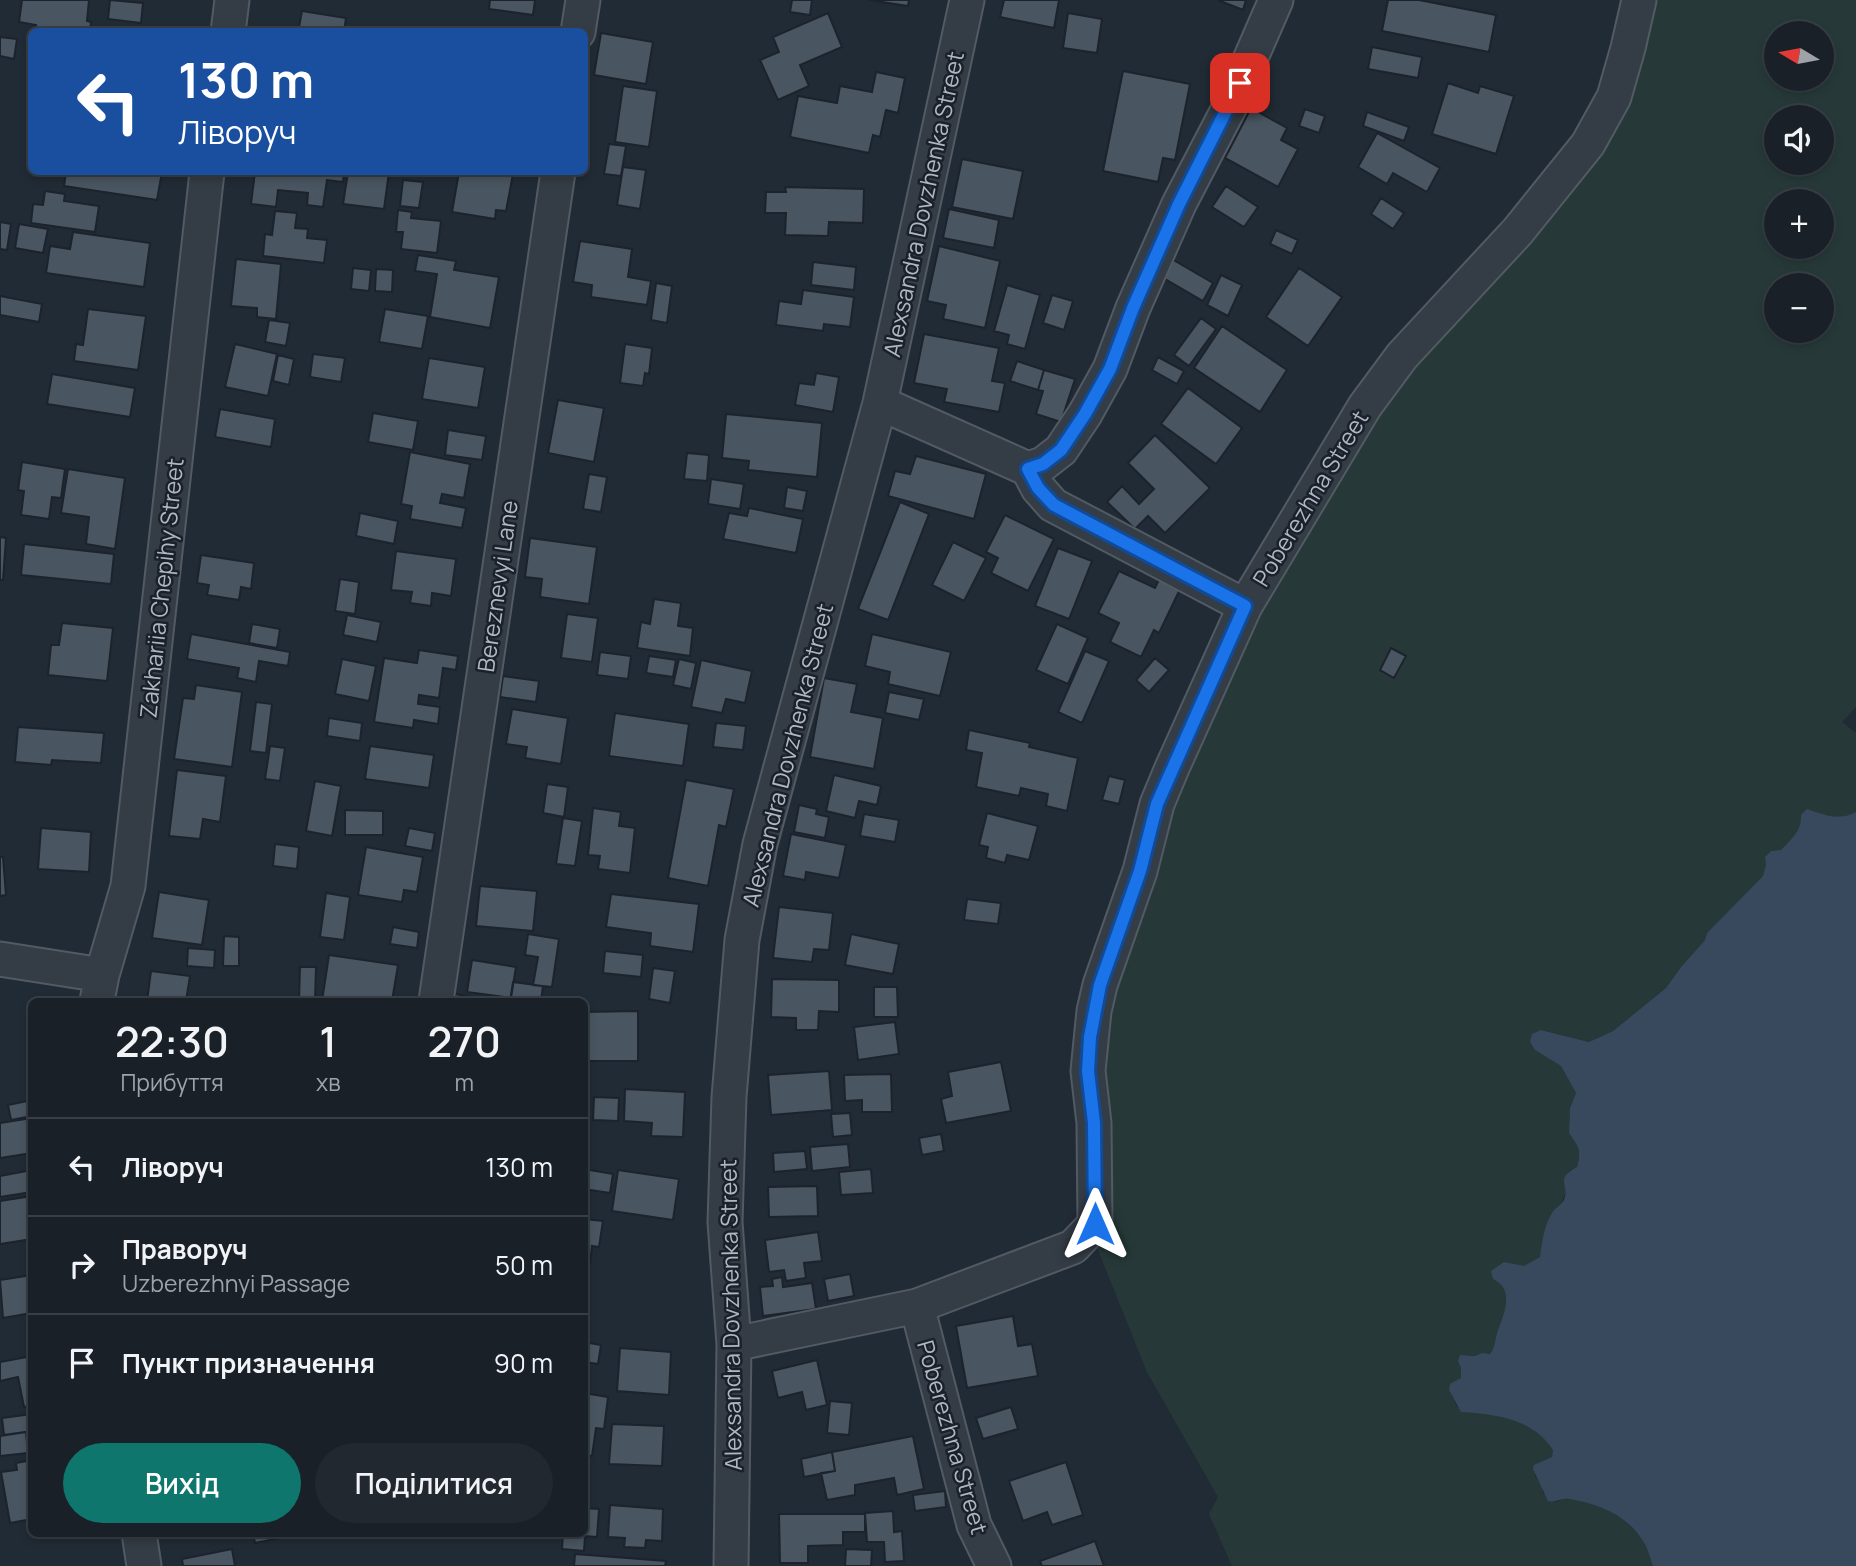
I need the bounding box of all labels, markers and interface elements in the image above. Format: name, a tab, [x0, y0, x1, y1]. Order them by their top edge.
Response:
north arrow	[1764, 21, 1834, 91]
map controls	[1764, 21, 1834, 343]
text: 130 m	[178, 46, 314, 113]
street label: Alexsandra Dovzhenka Street	[875, 48, 971, 360]
pin	[1210, 53, 1270, 113]
icon: left	[63, 56, 154, 147]
icon: arrive	[1221, 64, 1259, 102]
button: sound	[1764, 105, 1834, 175]
text: Ліворуч	[178, 110, 297, 154]
button: +	[1764, 189, 1834, 259]
button: −	[1764, 273, 1834, 343]
street label: Poberezhna Street	[1245, 404, 1375, 592]
street label: Zakhariia Chepihy Street	[131, 456, 191, 720]
street label: Bereznevyi Lane	[469, 498, 525, 674]
street label: Alexsandra Dovzhenka Street	[734, 600, 840, 910]
text: 22:30	[115, 1012, 229, 1070]
text: 1	[319, 1012, 337, 1070]
text: 270	[427, 1012, 501, 1070]
text: Прибуття	[120, 1066, 224, 1098]
text: хв	[316, 1066, 340, 1098]
text: m	[454, 1066, 474, 1098]
icon: left	[63, 1148, 101, 1186]
text: Ліворуч	[122, 1149, 224, 1185]
text: 130 m	[485, 1149, 553, 1185]
street label: Alexsandra Dovzhenka Street	[711, 1159, 749, 1471]
position arrow	[1058, 1187, 1132, 1261]
text: Праворуч	[122, 1231, 247, 1267]
icon: right	[63, 1246, 101, 1284]
text: 50 m	[495, 1247, 553, 1283]
text: Uzberezhnyi Passage	[122, 1267, 350, 1299]
street label: Poberezhna Street	[910, 1336, 996, 1538]
icon: arrive	[63, 1344, 101, 1382]
text: Пункт призначення	[122, 1345, 375, 1381]
text: 90 m	[494, 1345, 553, 1381]
button: Вихід	[63, 1443, 301, 1523]
button: Поділитися	[315, 1443, 553, 1523]

